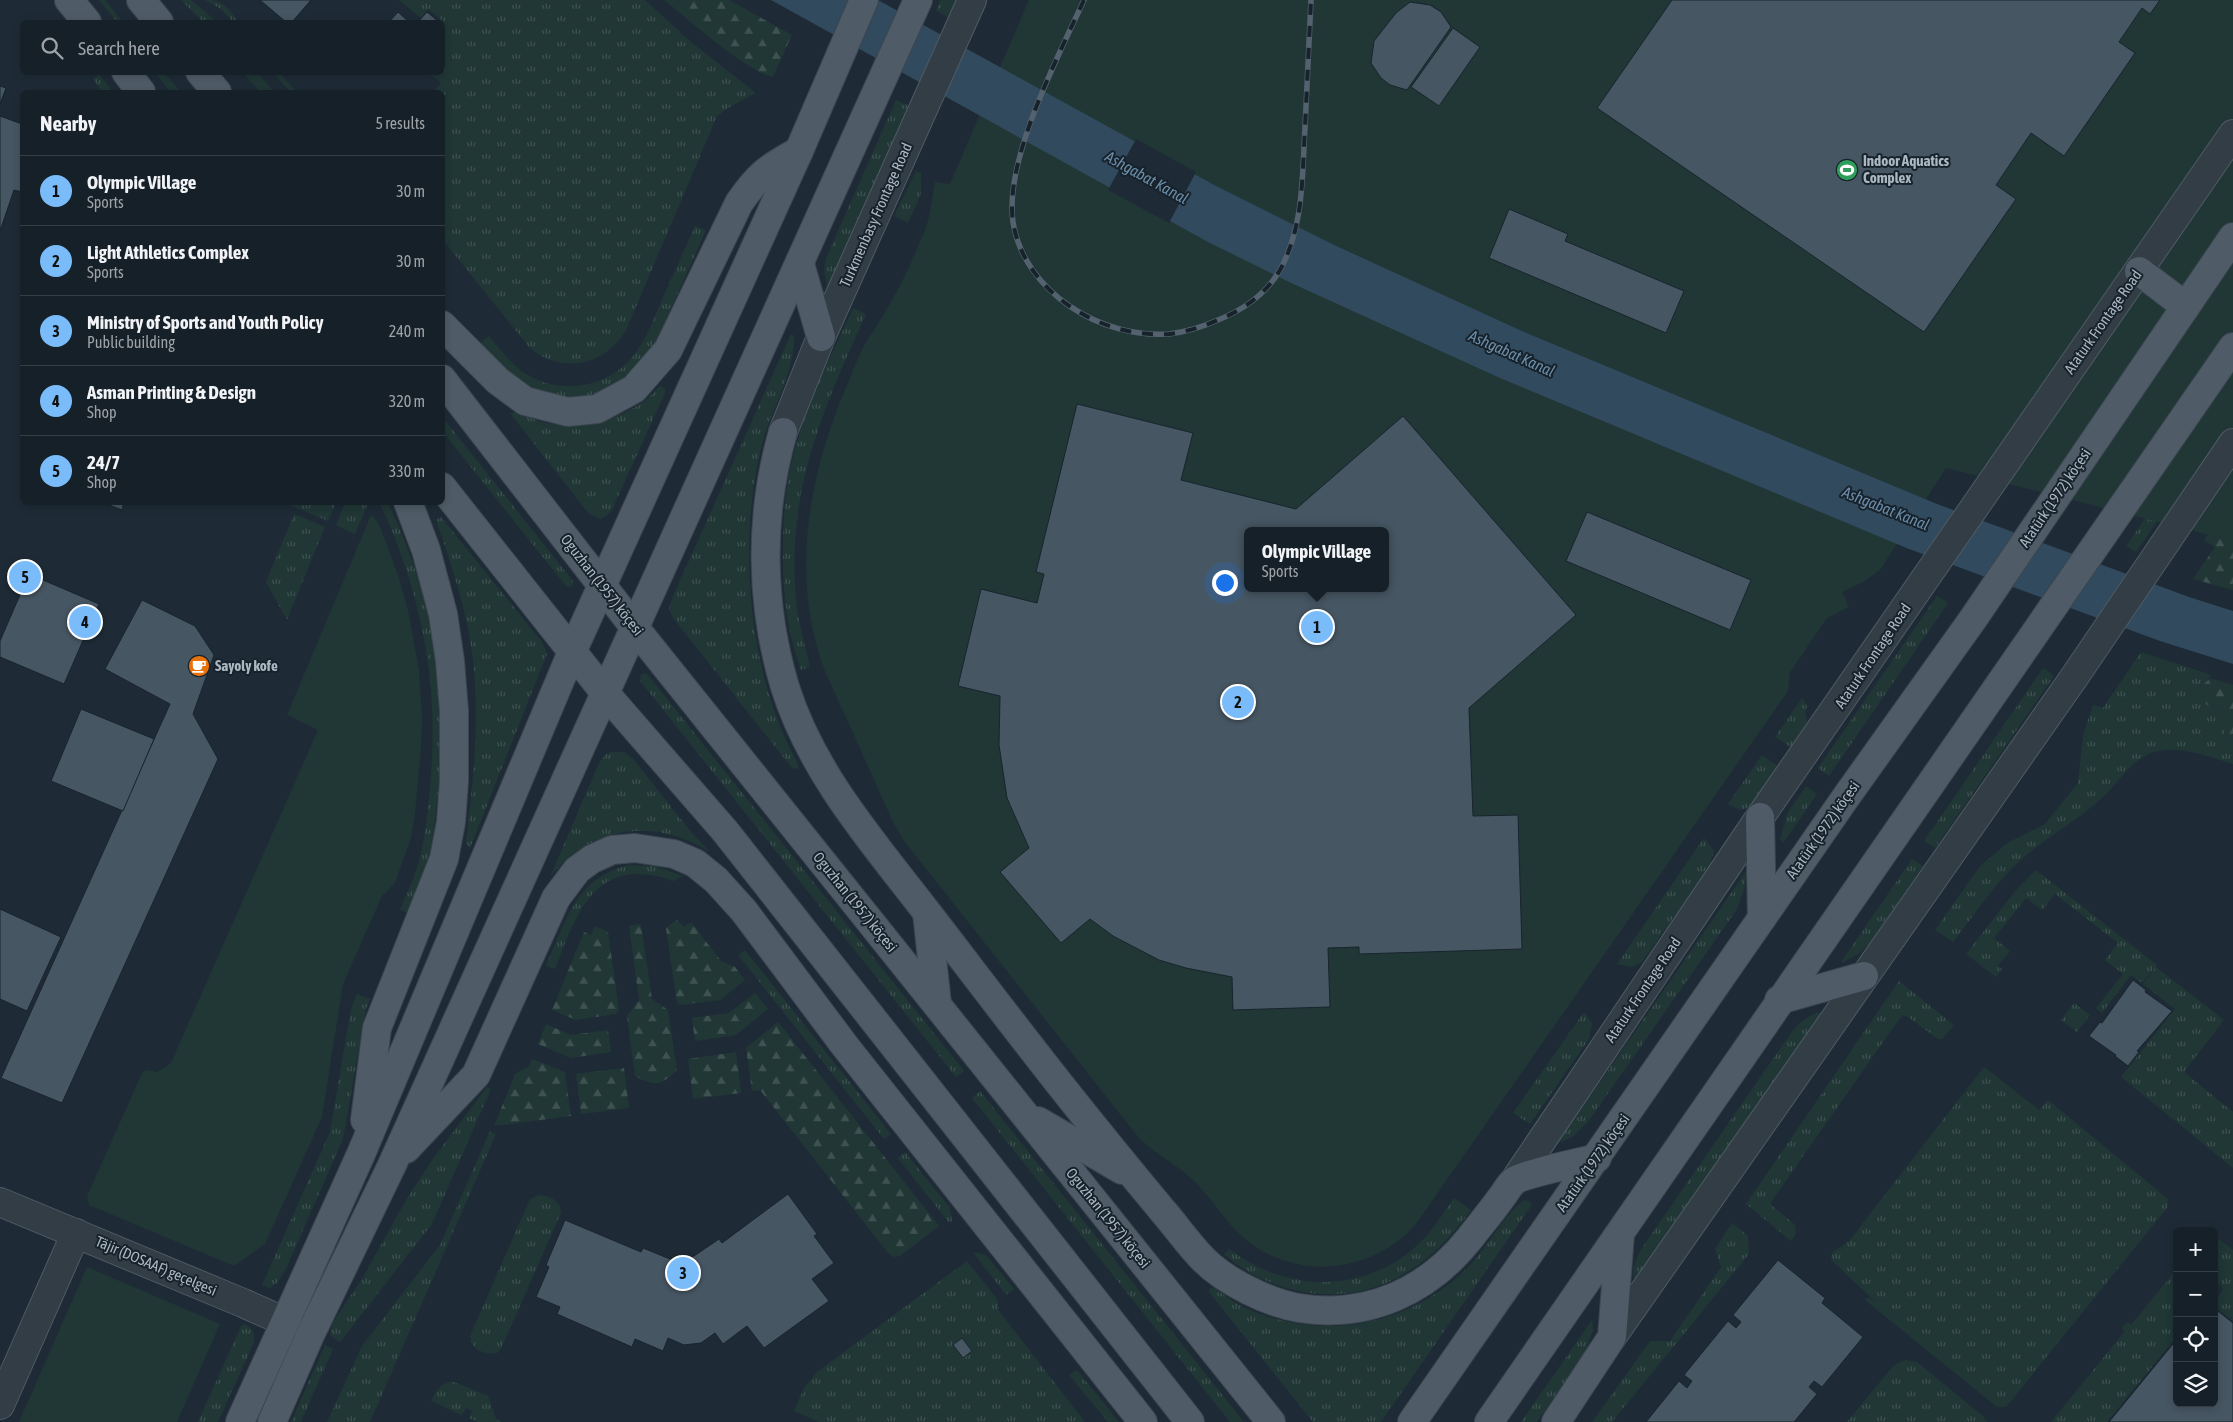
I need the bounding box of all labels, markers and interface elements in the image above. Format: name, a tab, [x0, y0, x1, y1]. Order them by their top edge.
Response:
search box	[20, 20, 445, 75]
icon: search	[38, 34, 66, 62]
text: Search here	[78, 37, 160, 59]
text: Nearby	[40, 111, 96, 135]
text: 5 results	[375, 114, 425, 132]
street label: Turkmenbasy Frontage Road	[836, 140, 915, 290]
water label: Ashgabat Kanal	[1101, 146, 1192, 208]
place label: Indoor Aquatics Complex	[1863, 152, 1950, 186]
sports icon: Indoor Aquatics Complex	[1835, 158, 1859, 182]
text: Olympic Village	[87, 171, 196, 193]
text: 1	[52, 182, 60, 200]
text: 30 m	[396, 182, 425, 200]
text: Sports	[87, 193, 124, 211]
text: Light Athletics Complex	[87, 241, 249, 263]
text: 2	[52, 252, 60, 270]
text: 30 m	[396, 252, 425, 270]
text: Sports	[87, 263, 124, 281]
street label: Ataturk Frontage Road	[2060, 267, 2145, 377]
text: Ministry of Sports and Youth Policy	[87, 311, 323, 333]
text: 3	[52, 322, 60, 340]
text: 240 m	[389, 322, 425, 340]
water label: Ashgabat Kanal	[1465, 326, 1558, 381]
text: Public building	[87, 333, 175, 351]
text: Asman Printing & Design	[87, 381, 256, 403]
text: 4	[52, 392, 60, 410]
text: 320 m	[389, 392, 425, 410]
text: Shop	[87, 403, 117, 421]
street label: Atatürk (1972) köçesi	[2015, 445, 2094, 550]
text: 24/7	[87, 451, 120, 473]
text: 5	[52, 462, 60, 480]
text: 330 m	[389, 462, 425, 480]
text: Shop	[87, 473, 117, 491]
water label: Ashgabat Kanal	[1839, 482, 1932, 535]
popup	[1244, 527, 1389, 592]
street label: Oguzhan (1957) köçesi	[558, 531, 647, 639]
text: Olympic Village	[1262, 540, 1371, 562]
pin: 5	[9, 558, 41, 596]
text: Sports	[1262, 562, 1298, 580]
your location	[1212, 570, 1238, 596]
street label: Ataturk Frontage Road	[1831, 600, 1914, 711]
pin: 4	[69, 603, 101, 641]
pin: 1	[1301, 608, 1333, 646]
cafe icon: Sayoly kofe	[187, 654, 211, 678]
place label: Sayoly kofe	[215, 657, 278, 674]
pin: 2	[1222, 683, 1254, 721]
street label: Atatürk (1972) köçesi	[1783, 778, 1863, 882]
street label: Oguzhan (1957) köçesi	[810, 848, 901, 955]
street label: Ataturk Frontage Road	[1601, 934, 1684, 1045]
street label: Atatürk (1972) köçesi	[1553, 1111, 1633, 1215]
street label: Oguzhan (1957) köçesi	[1063, 1164, 1154, 1271]
map controls	[2173, 1227, 2218, 1407]
button: +	[2173, 1227, 2218, 1272]
street label: Täjir (DOSAAF) geçelgesi	[93, 1232, 219, 1299]
pin: 3	[667, 1254, 699, 1292]
button: −	[2173, 1272, 2218, 1317]
button: locate	[2173, 1317, 2218, 1362]
button: layers	[2173, 1362, 2218, 1407]

